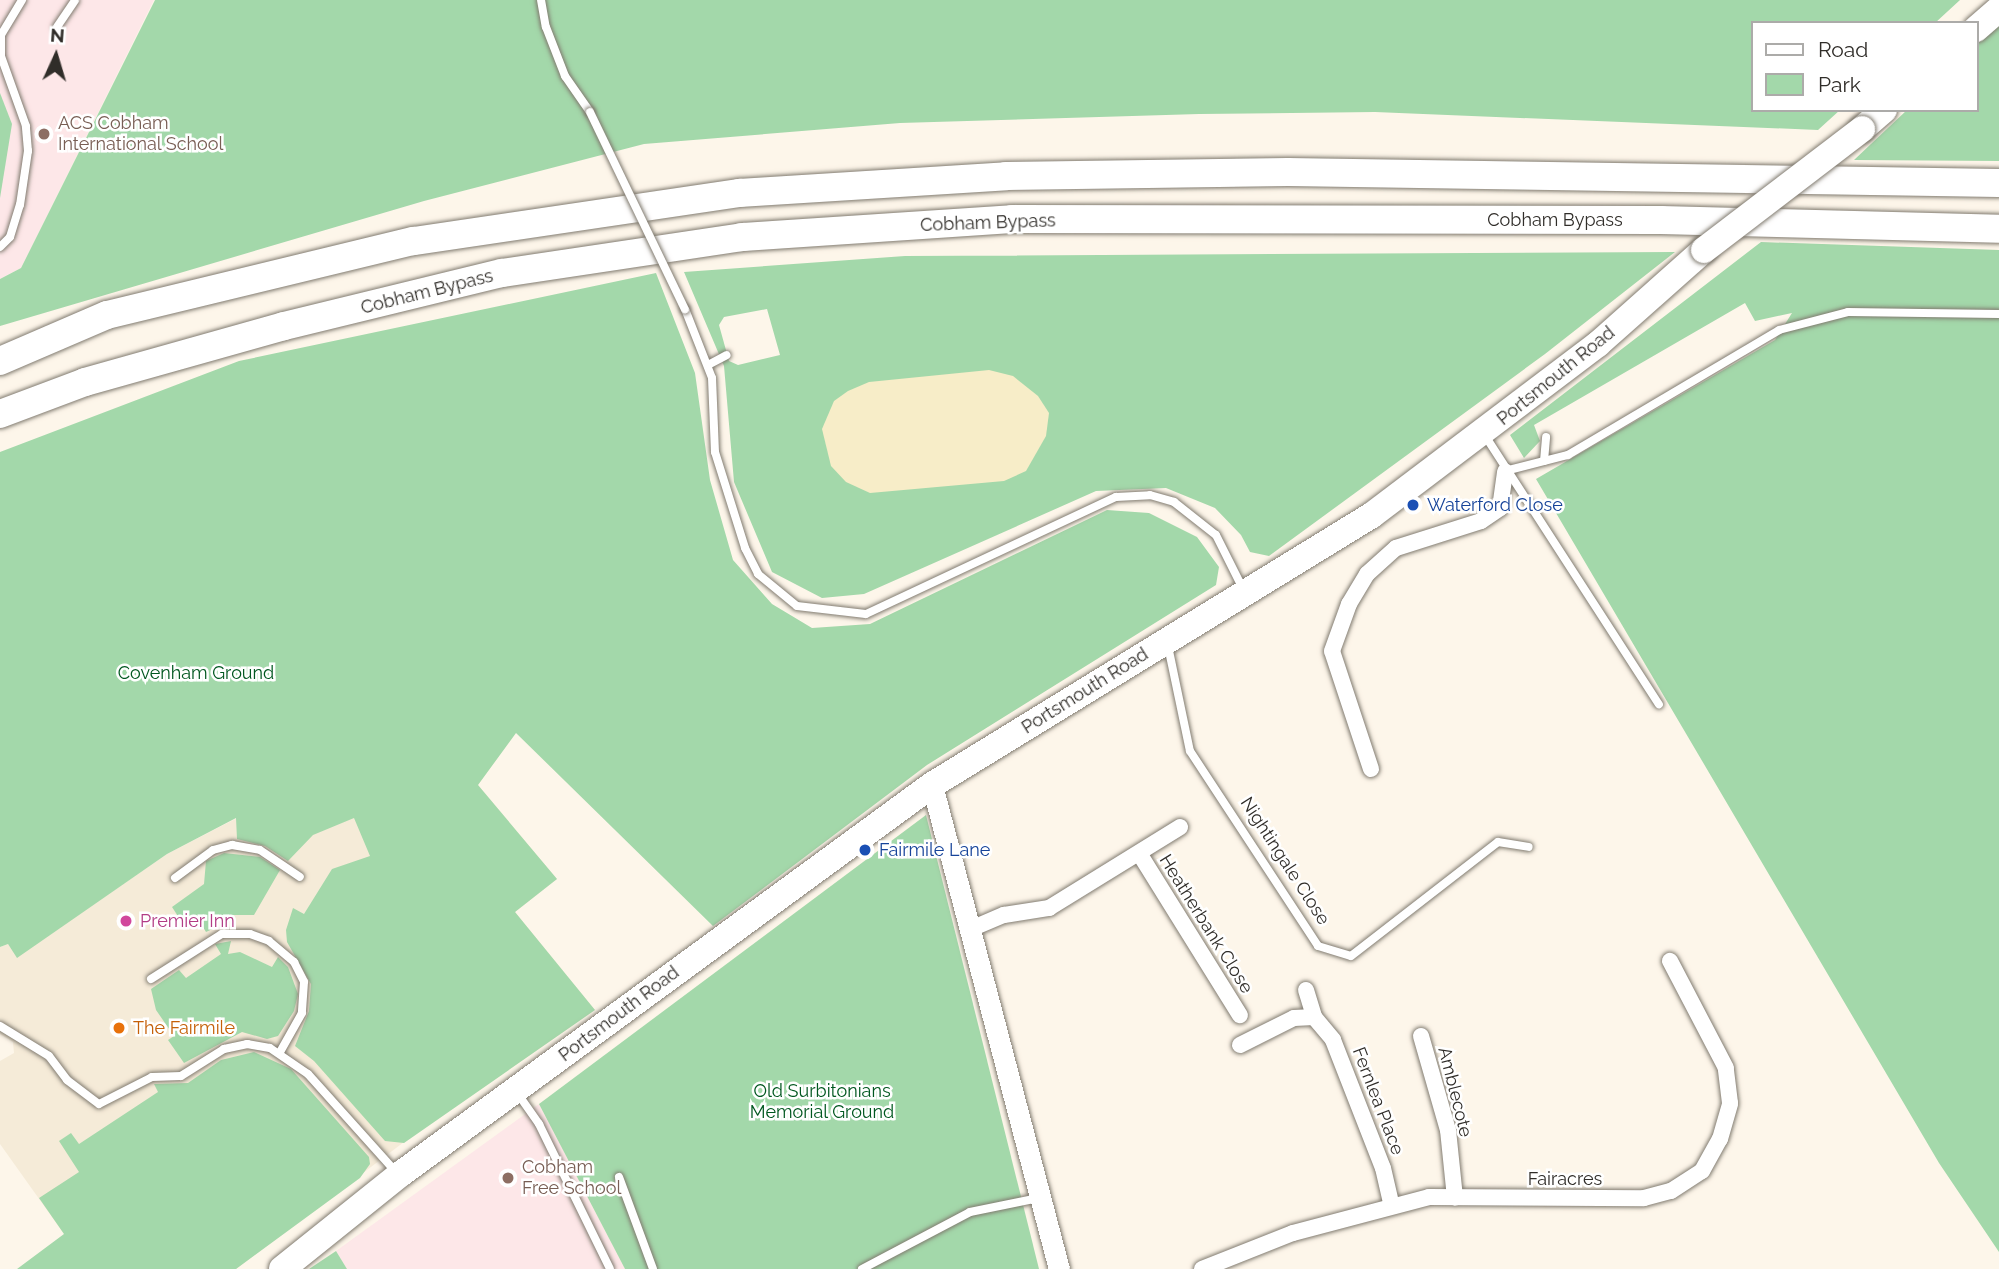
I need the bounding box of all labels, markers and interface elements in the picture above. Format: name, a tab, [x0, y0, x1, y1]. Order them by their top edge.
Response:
north arrow	[21, 21, 91, 91]
legend	[1750, 21, 1978, 112]
text: N	[49, 24, 65, 47]
text: Road	[1818, 37, 1868, 62]
text: Park	[1818, 72, 1861, 97]
place label: ACS Cobham International School	[58, 113, 224, 156]
marker: ACS Cobham International School	[36, 126, 52, 142]
street label: Cobham Bypass	[1487, 209, 1623, 231]
street label: Cobham Bypass	[920, 210, 1056, 236]
street label: Cobham Bypass	[359, 265, 495, 319]
street label: Portsmouth Road	[1493, 322, 1619, 430]
place label: Waterford Close	[1427, 494, 1563, 516]
marker: Waterford Close	[1405, 497, 1421, 513]
street label: Portsmouth Road	[1018, 643, 1152, 739]
park label: Covenham Ground	[118, 662, 274, 684]
street label: Nightingale Close	[1236, 793, 1334, 929]
place label: Fairmile Lane	[879, 839, 990, 861]
marker: Fairmile Lane	[857, 842, 873, 858]
street label: Heatherbank Close	[1155, 851, 1257, 997]
place label: Premier Inn	[140, 910, 235, 932]
marker: Premier Inn	[118, 913, 134, 929]
street label: Portsmouth Road	[555, 962, 683, 1066]
place label: The Fairmile	[133, 1017, 235, 1039]
marker: The Fairmile	[111, 1020, 127, 1036]
street label: Fernlea Place	[1348, 1044, 1408, 1158]
street label: Amblecote	[1433, 1045, 1477, 1139]
park label: Old Surbitonians Memorial Ground	[750, 1081, 894, 1124]
place label: Cobham Free School	[522, 1157, 621, 1200]
street label: Fairacres	[1528, 1168, 1602, 1190]
marker: Cobham Free School	[500, 1170, 516, 1186]

